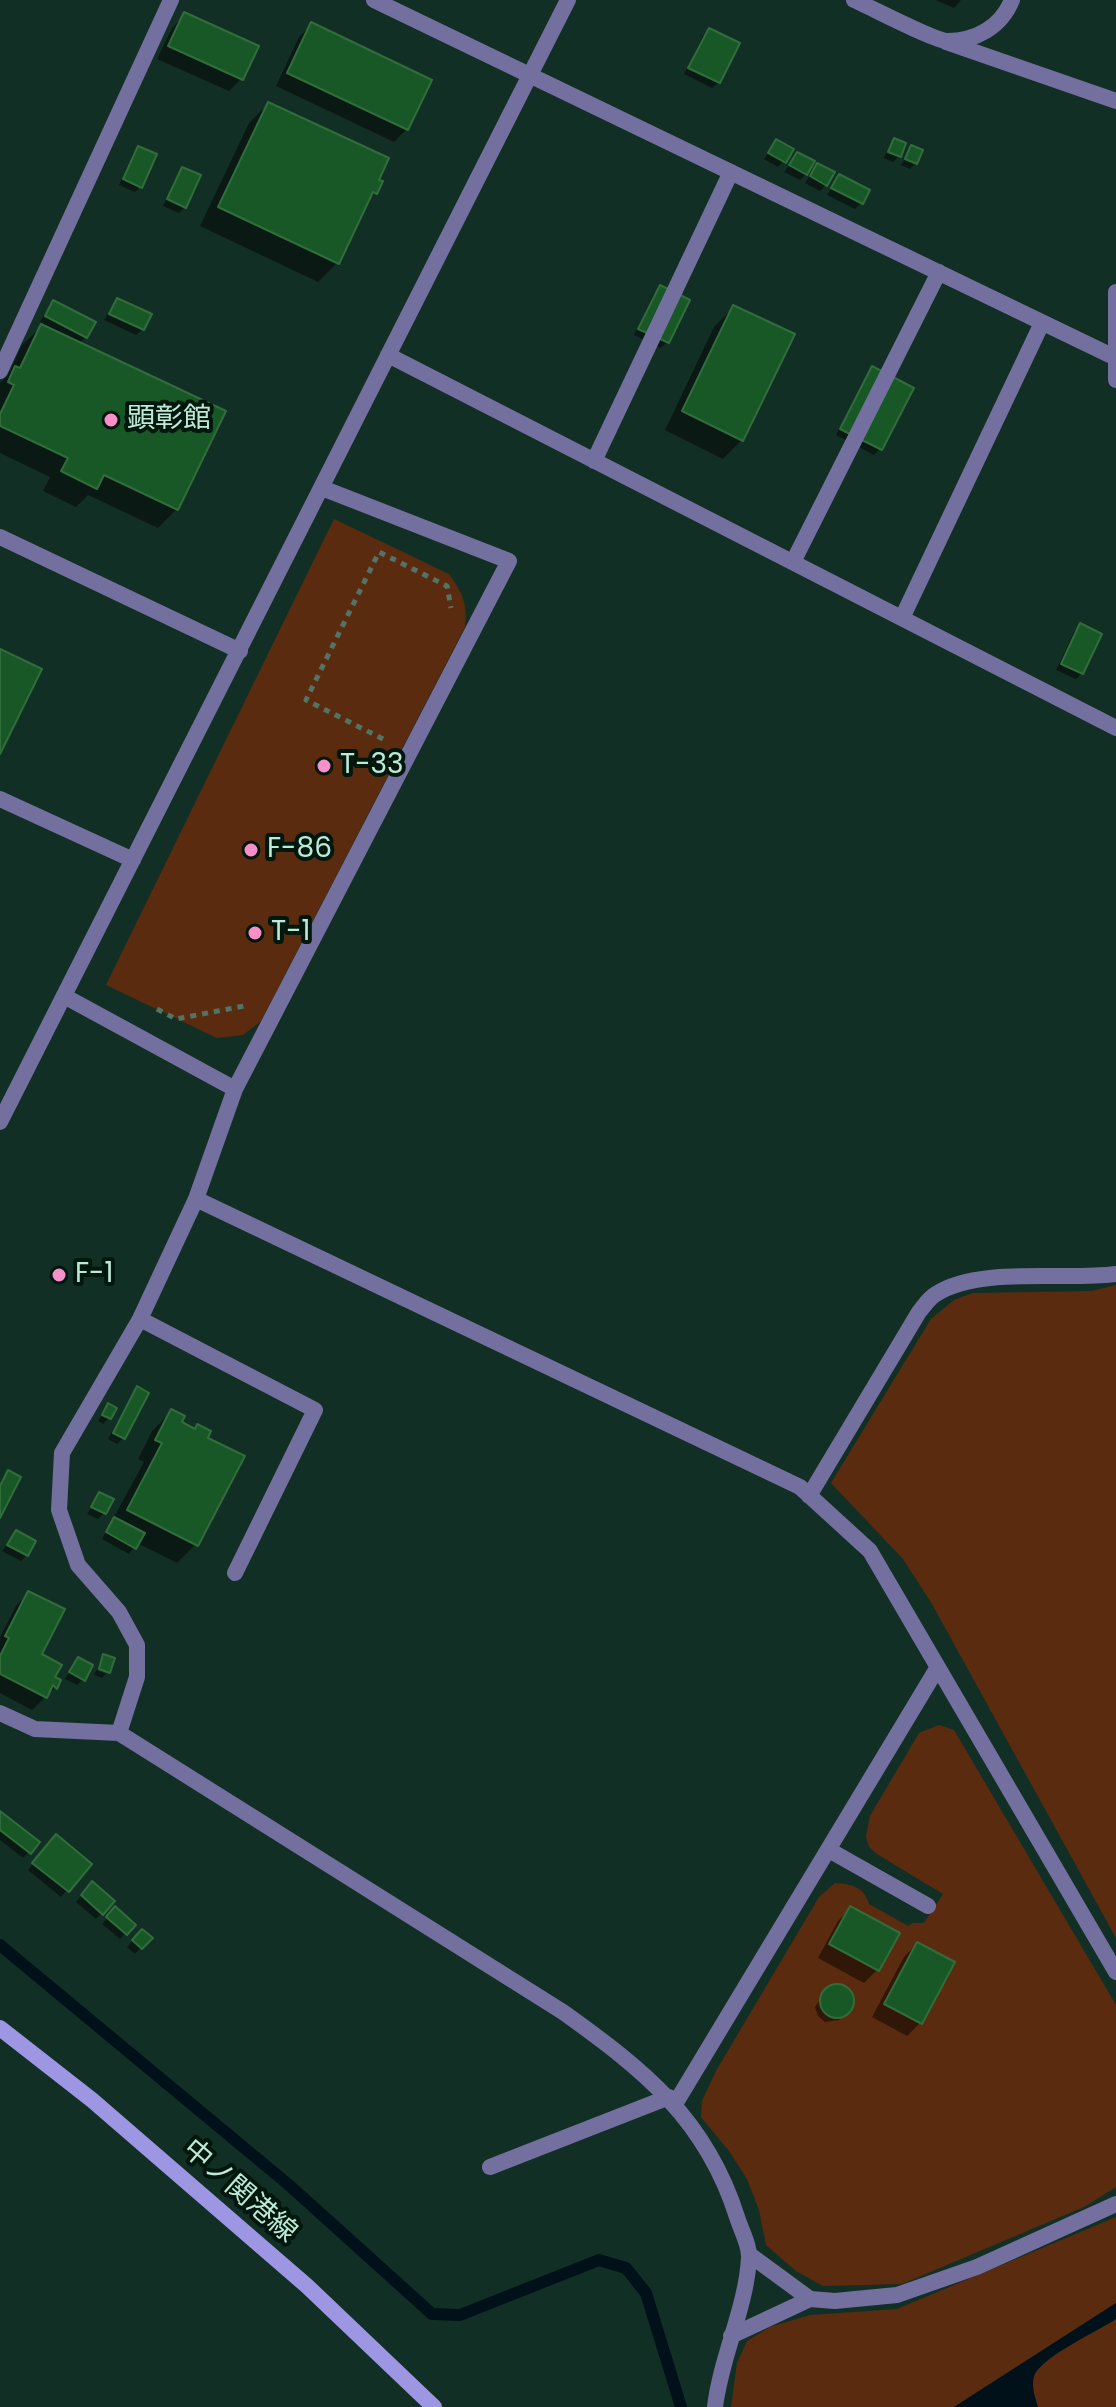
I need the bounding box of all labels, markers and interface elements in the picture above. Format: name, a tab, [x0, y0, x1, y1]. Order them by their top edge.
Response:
place label: 顕彰館	[127, 403, 211, 437]
marker: 顕彰館	[102, 411, 120, 429]
place label: T-33	[340, 749, 404, 783]
marker: T-33	[315, 757, 333, 775]
place label: F-86	[267, 833, 332, 867]
marker: F-86	[242, 841, 260, 859]
place label: T-1	[271, 916, 311, 950]
marker: T-1	[246, 924, 264, 942]
place label: F-1	[75, 1258, 113, 1292]
marker: F-1	[50, 1266, 68, 1284]
street label: 中ノ関港線	[175, 2133, 303, 2251]

